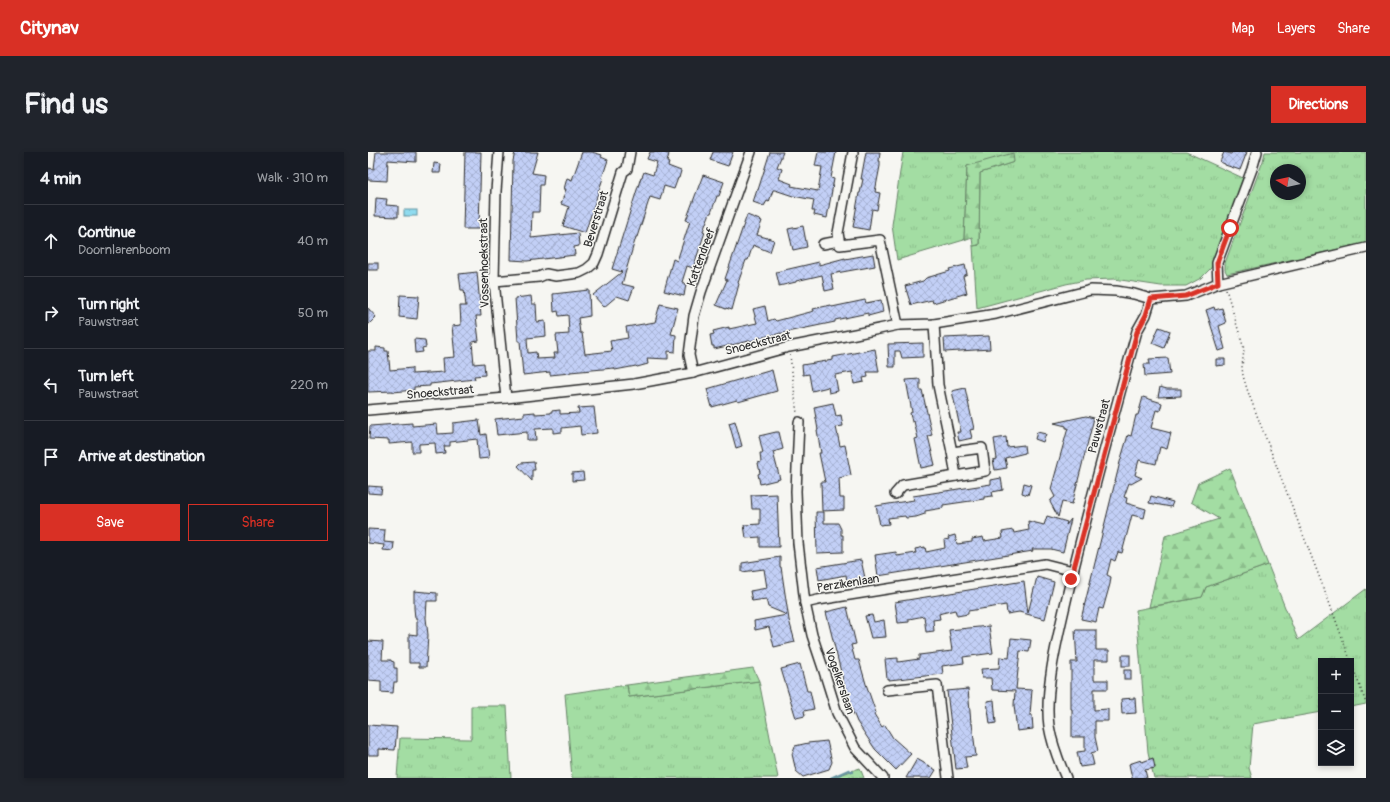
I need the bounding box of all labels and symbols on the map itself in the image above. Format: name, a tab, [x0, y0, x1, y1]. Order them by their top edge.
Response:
north arrow	[1270, 164, 1306, 200]
street label: Beverstraat	[581, 189, 612, 249]
street label: Vossenhoekstraat	[476, 218, 493, 308]
route start	[1221, 219, 1239, 237]
street label: Kattendreef	[684, 226, 719, 289]
street label: Snoeckstraat	[724, 328, 793, 359]
street label: Snoeckstraat	[406, 382, 475, 403]
street label: Pauwstraat	[1085, 397, 1114, 455]
route end	[1062, 570, 1080, 588]
street label: Perzikenlaan	[816, 571, 881, 596]
street label: Vogelkerslaan	[821, 646, 858, 717]

